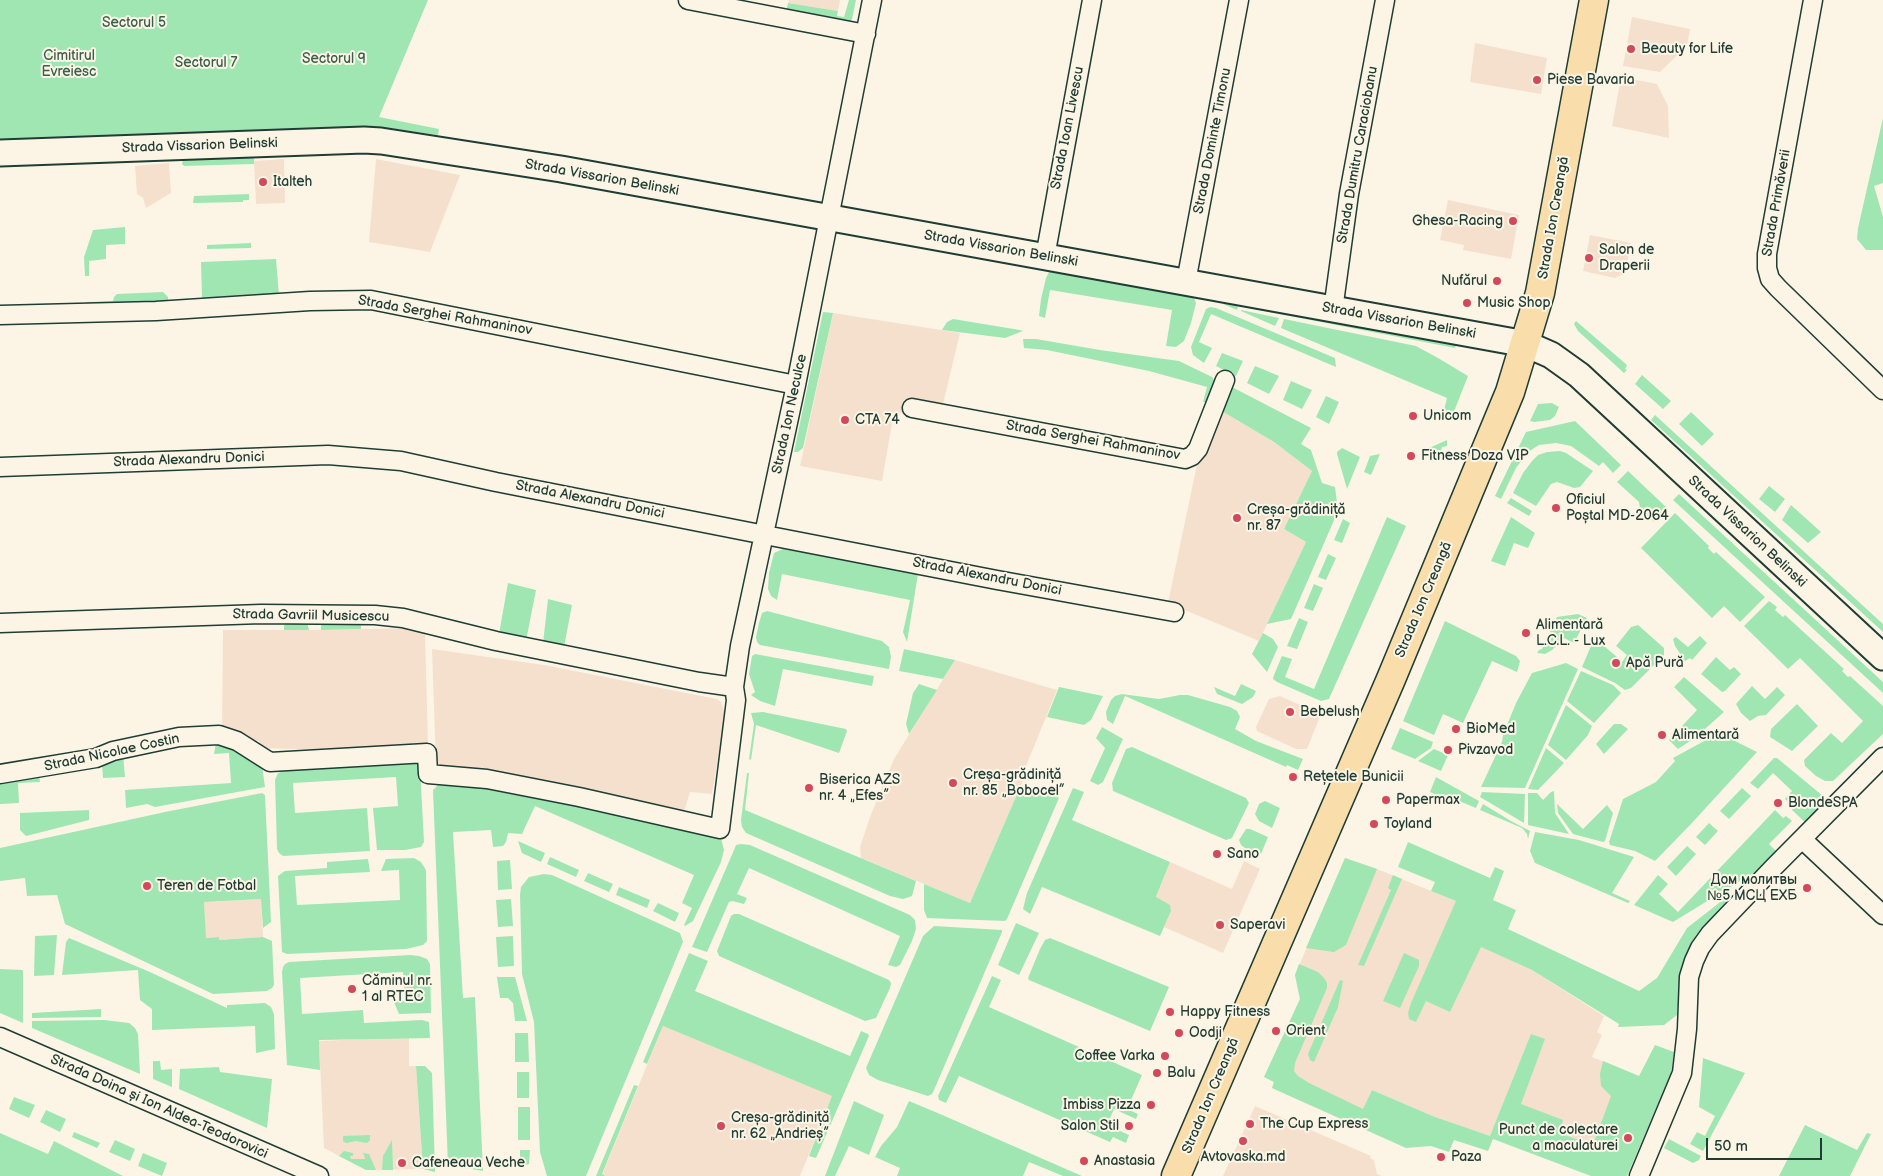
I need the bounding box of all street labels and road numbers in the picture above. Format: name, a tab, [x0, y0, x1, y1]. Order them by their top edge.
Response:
street label: Strada Ioan Livescu	[1048, 65, 1088, 191]
street label: Strada Dumitru Caraciobanu	[1334, 65, 1382, 245]
street label: Strada Dominte Timonu	[1191, 67, 1235, 215]
street label: Strada Vissarion Belinski	[122, 135, 278, 157]
street label: Strada Primăverii	[1759, 148, 1795, 258]
street label: Strada Ion Creangă	[1535, 155, 1573, 281]
street label: Strada Vissarion Belinski	[524, 156, 680, 200]
street label: Strada Vissarion Belinski	[923, 227, 1079, 271]
street label: Strada Serghei Rahmaninov	[357, 292, 533, 340]
street label: Strada Vissarion Belinski	[1321, 299, 1477, 343]
street label: Strada Ion Neculce	[769, 353, 811, 475]
street label: Strada Serghei Rahmaninov	[1005, 417, 1181, 465]
street label: Strada Alexandru Donici	[113, 449, 265, 471]
street label: Strada Vissarion Belinski	[1684, 473, 1810, 591]
street label: Strada Alexandru Donici	[514, 477, 666, 523]
street label: Strada Ion Creangă	[1392, 540, 1456, 660]
street label: Strada Alexandru Donici	[911, 554, 1063, 600]
street label: Strada Gavriil Musicescu	[232, 606, 390, 626]
street label: Strada Nicolae Costin	[43, 730, 181, 776]
street label: Strada Ion Creangă	[1179, 1036, 1243, 1156]
street label: Strada Doina și Ion Aldea-Teodorovici	[48, 1051, 270, 1163]

